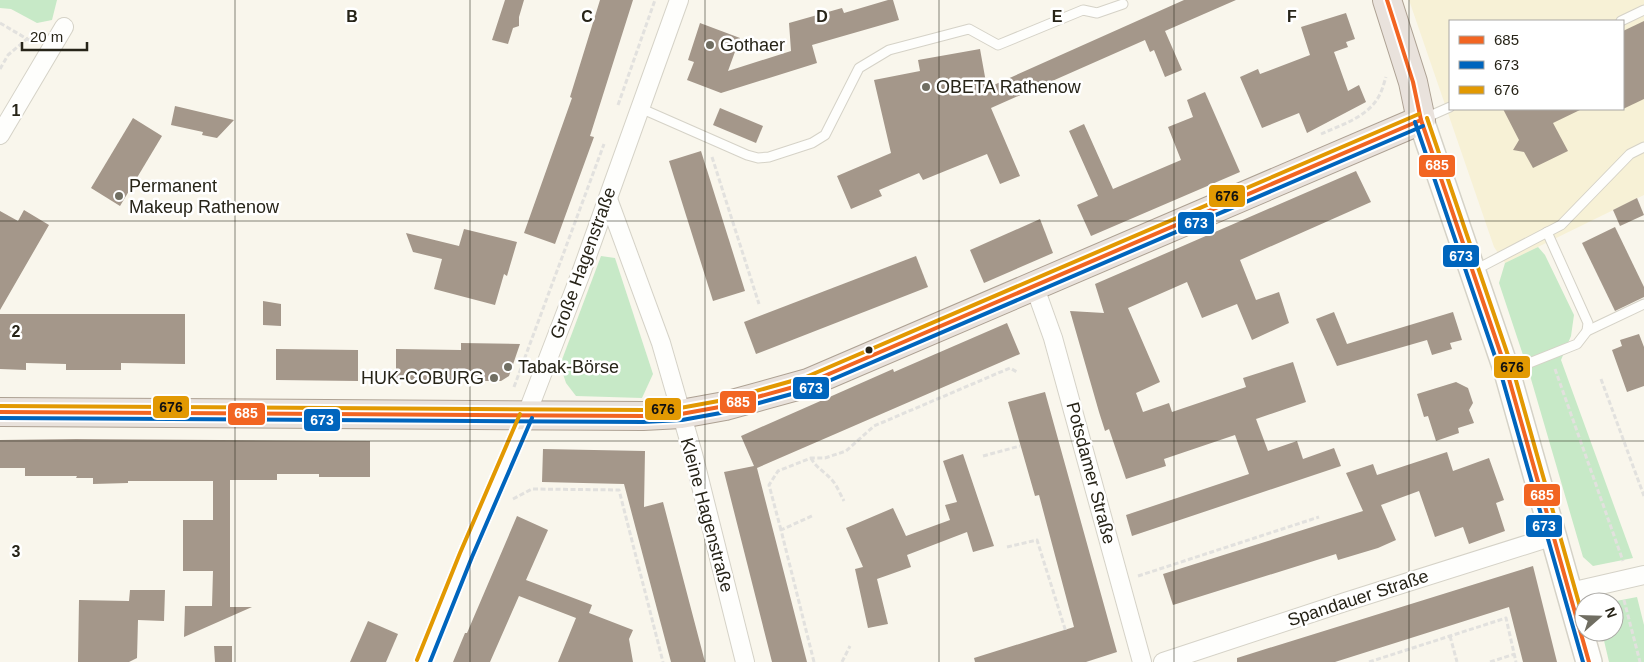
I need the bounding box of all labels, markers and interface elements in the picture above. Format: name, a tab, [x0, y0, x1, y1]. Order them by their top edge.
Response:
text: B	[346, 8, 358, 25]
text: C	[581, 8, 593, 25]
text: D	[816, 8, 828, 25]
text: E	[1052, 8, 1063, 25]
text: F	[1287, 8, 1297, 25]
scale bar	[22, 20, 88, 52]
legend	[1449, 20, 1624, 110]
text: 20 m	[30, 28, 63, 45]
text: 685	[1494, 31, 1519, 48]
place label: Gothaer	[720, 35, 785, 55]
marker: Gothaer	[704, 39, 716, 51]
text: 673	[1494, 56, 1519, 73]
place label: OBETA Rathenow	[936, 77, 1082, 97]
marker: OBETA Rathenow	[920, 81, 932, 93]
text: 676	[1494, 81, 1519, 98]
text: 1	[12, 102, 21, 119]
line badge: 685	[1418, 154, 1456, 178]
text: 685	[1425, 157, 1449, 173]
place label: Permanent Makeup Rathenow	[129, 176, 280, 217]
street label: Große Hagenstraße	[546, 184, 620, 342]
line badge: 676	[1208, 184, 1246, 208]
text: 676	[1215, 188, 1239, 204]
marker: Permanent Makeup Rathenow	[113, 190, 125, 202]
line badge: 673	[1177, 211, 1215, 235]
text: 673	[1184, 215, 1208, 231]
line badge: 673	[1442, 244, 1480, 268]
text: 673	[1449, 248, 1473, 264]
text: 2	[12, 323, 21, 340]
unlabelled marker	[864, 345, 874, 355]
line badge: 676	[1493, 355, 1531, 379]
place label: Tabak-Börse	[518, 357, 619, 377]
text: 676	[1500, 359, 1524, 375]
marker: Tabak-Börse	[502, 361, 514, 373]
place label: HUK-COBURG	[361, 368, 484, 388]
marker: HUK-COBURG	[488, 372, 500, 384]
line badge: 673	[792, 376, 830, 400]
text: 673	[799, 380, 823, 396]
line badge: 685	[719, 390, 757, 414]
text: 685	[726, 394, 750, 410]
line badge: 676	[152, 395, 190, 419]
line badge: 676	[644, 397, 682, 421]
text: 676	[159, 399, 183, 415]
street label: Potsdamer Straße	[1062, 400, 1120, 546]
text: 676	[651, 401, 675, 417]
line badge: 685	[227, 402, 266, 426]
text: 685	[234, 405, 258, 421]
line badge: 673	[303, 408, 341, 432]
text: 673	[310, 412, 334, 428]
street label: Kleine Hagenstraße	[677, 436, 737, 594]
line badge: 685	[1523, 483, 1561, 507]
text: 685	[1530, 487, 1554, 503]
line badge: 673	[1525, 514, 1563, 538]
text: 673	[1532, 518, 1556, 534]
text: 3	[12, 543, 21, 560]
street label: Spandauer Straße	[1285, 566, 1431, 630]
north arrow	[1574, 592, 1624, 642]
text: N	[1602, 605, 1620, 620]

